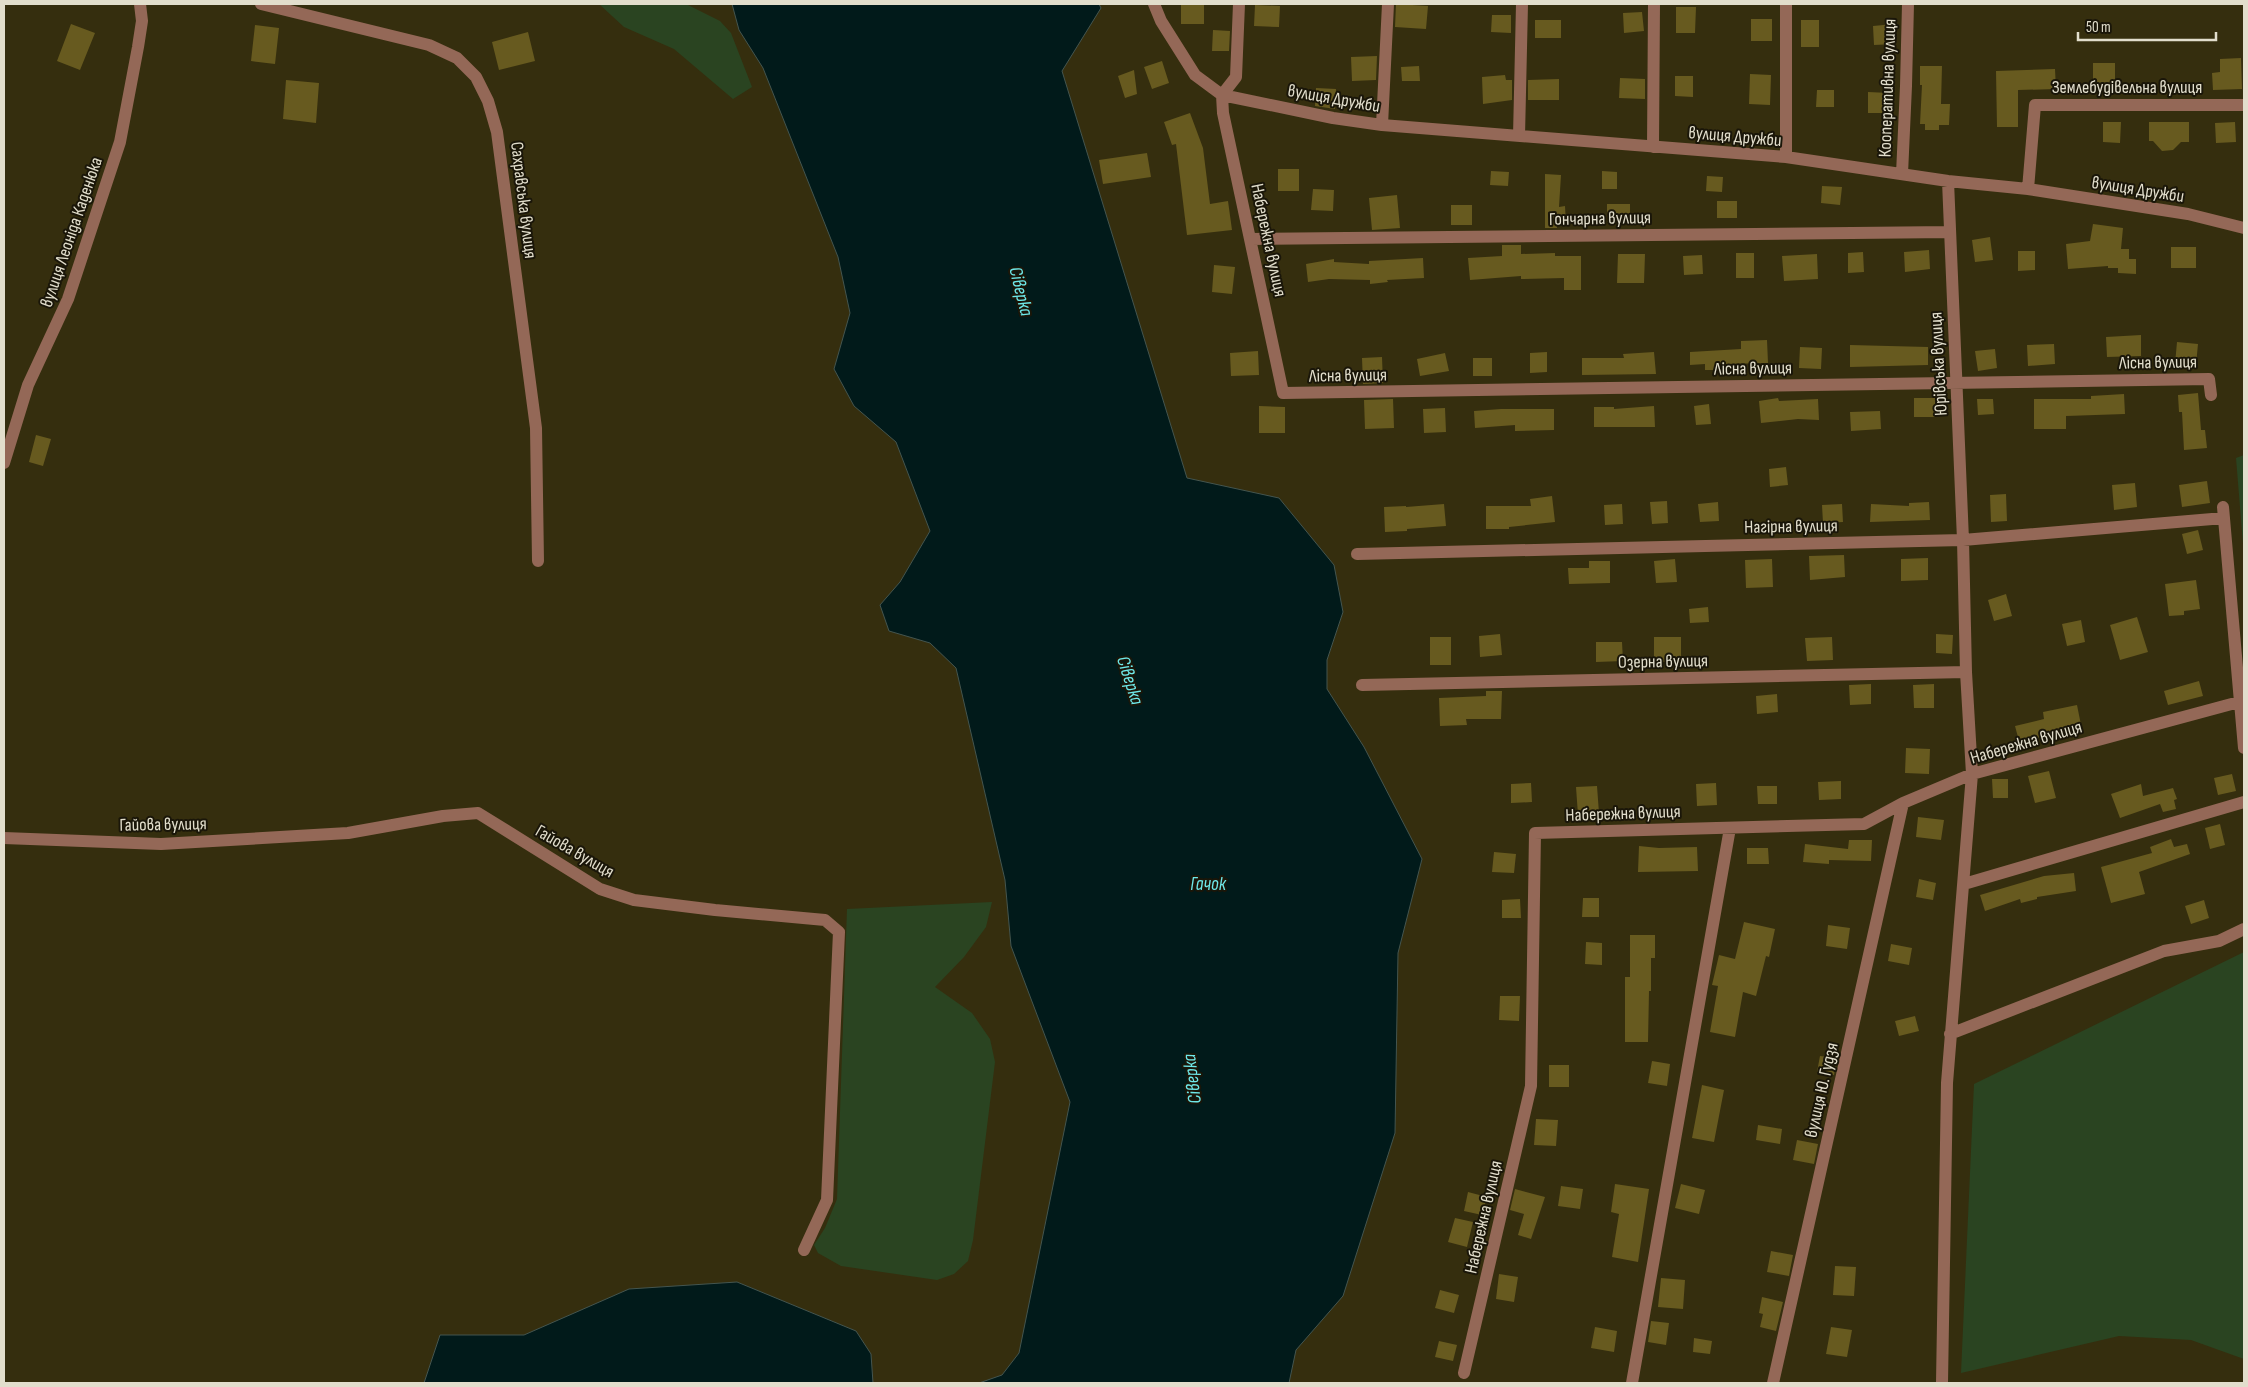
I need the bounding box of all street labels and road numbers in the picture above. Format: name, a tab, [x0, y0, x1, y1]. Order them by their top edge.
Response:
street label: Кооперативна вулиця	[1875, 18, 1900, 158]
street label: Землебудівельна вулиця	[2052, 77, 2202, 98]
street label: вулиця Дружби	[1286, 80, 1382, 117]
street label: вулиця Дружби	[1688, 122, 1782, 151]
street label: Сахравська вулиця	[506, 140, 541, 260]
street label: вулиця Леоніда Каденюка	[36, 154, 107, 310]
street label: вулиця Дружби	[2090, 172, 2186, 207]
street label: Набережна вулиця	[1246, 182, 1291, 299]
street label: Гончарна вулиця	[1549, 207, 1651, 230]
street label: Юрівська вулиця	[1925, 312, 1952, 416]
street label: Лісна вулиця	[2118, 351, 2197, 374]
street label: Лісна вулиця	[1713, 357, 1792, 380]
street label: Лісна вулиця	[1308, 364, 1387, 387]
street label: Нагірна вулиця	[1744, 515, 1838, 538]
street label: Озерна вулиця	[1618, 650, 1708, 673]
street label: Набережна вулиця	[1968, 717, 2084, 768]
street label: Набережна вулиця	[1565, 801, 1681, 826]
street label: Гайова вулиця	[119, 813, 207, 836]
street label: Гайова вулиця	[532, 821, 618, 882]
street label: вулиця Ю. Гудзя	[1800, 1041, 1843, 1140]
street label: Набережна вулиця	[1460, 1159, 1507, 1276]

